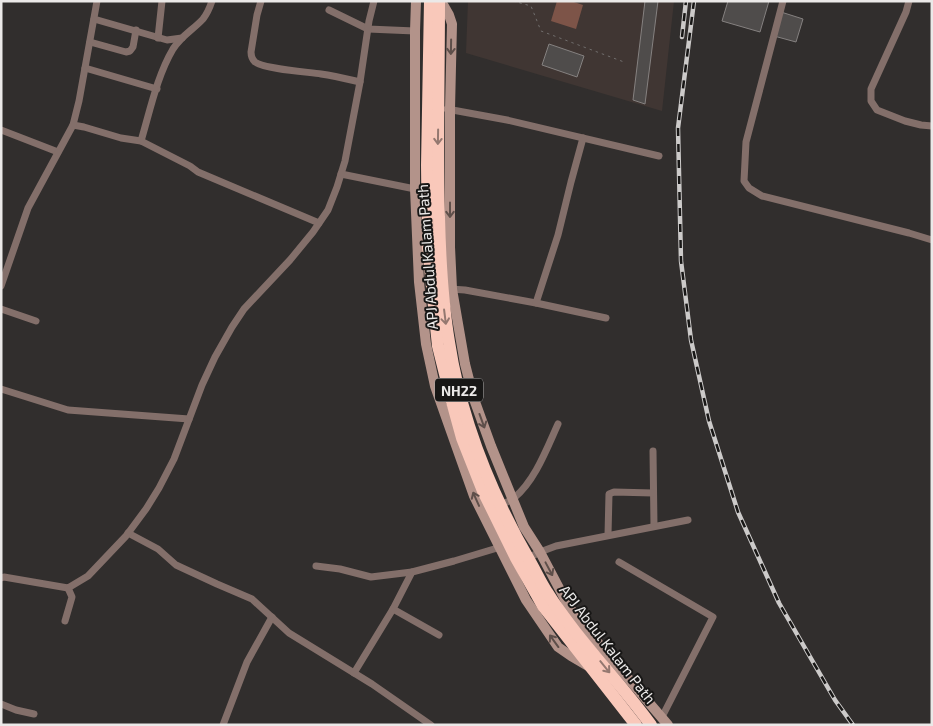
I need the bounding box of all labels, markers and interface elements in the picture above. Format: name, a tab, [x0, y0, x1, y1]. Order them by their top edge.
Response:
one-way arrow	[446, 39, 456, 55]
one-way arrow	[433, 129, 442, 145]
street label: APJ Abdul Kalam Path	[413, 184, 441, 330]
one-way arrow	[445, 202, 455, 218]
one-way arrow	[440, 309, 450, 325]
road number: NH22	[435, 378, 483, 402]
one-way arrow	[478, 413, 487, 429]
one-way arrow	[470, 492, 480, 507]
one-way arrow	[545, 561, 554, 576]
street label: APJ Abdul Kalam Path	[556, 581, 660, 707]
one-way arrow	[549, 635, 560, 648]
one-way arrow	[599, 660, 610, 673]

